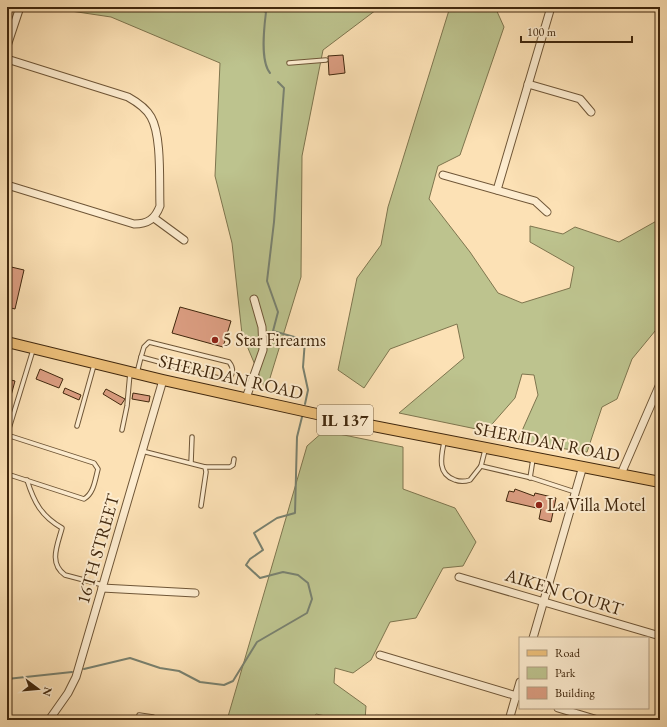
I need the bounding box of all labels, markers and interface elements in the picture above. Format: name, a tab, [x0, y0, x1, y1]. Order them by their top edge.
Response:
scale bar	[521, 18, 632, 44]
text: 100 m	[527, 24, 557, 40]
place label: 5 Star Firearms	[223, 328, 326, 351]
marker: 5 Star Firearms	[210, 335, 220, 345]
street label: SHERIDAN ROAD	[157, 349, 306, 404]
road number: IL 137	[317, 405, 373, 435]
street label: SHERIDAN ROAD	[473, 416, 622, 467]
street label: 16TH STREET	[71, 490, 124, 606]
place label: La Villa Motel	[547, 493, 646, 516]
marker: La Villa Motel	[534, 500, 544, 510]
street label: AIKEN COURT	[502, 562, 627, 621]
legend	[519, 637, 649, 709]
text: Road	[555, 645, 581, 661]
text: Park	[555, 665, 576, 681]
north arrow	[18, 669, 58, 709]
text: Building	[555, 685, 596, 701]
text: N	[40, 686, 56, 698]

